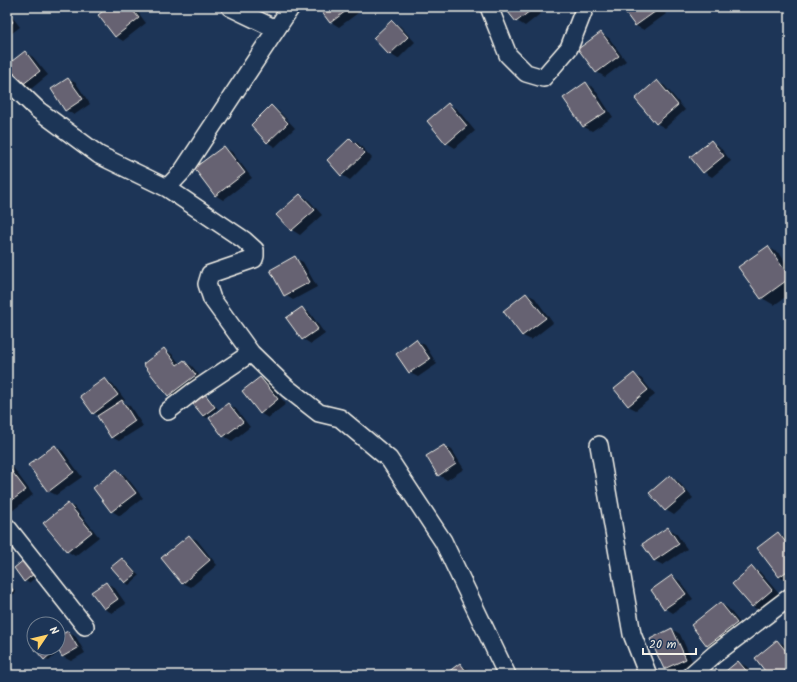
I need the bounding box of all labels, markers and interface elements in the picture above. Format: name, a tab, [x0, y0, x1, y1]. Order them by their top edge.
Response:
north arrow	[26, 616, 66, 656]
text: N	[44, 623, 63, 639]
scale bar	[643, 630, 696, 656]
text: 20 m	[649, 635, 677, 654]

